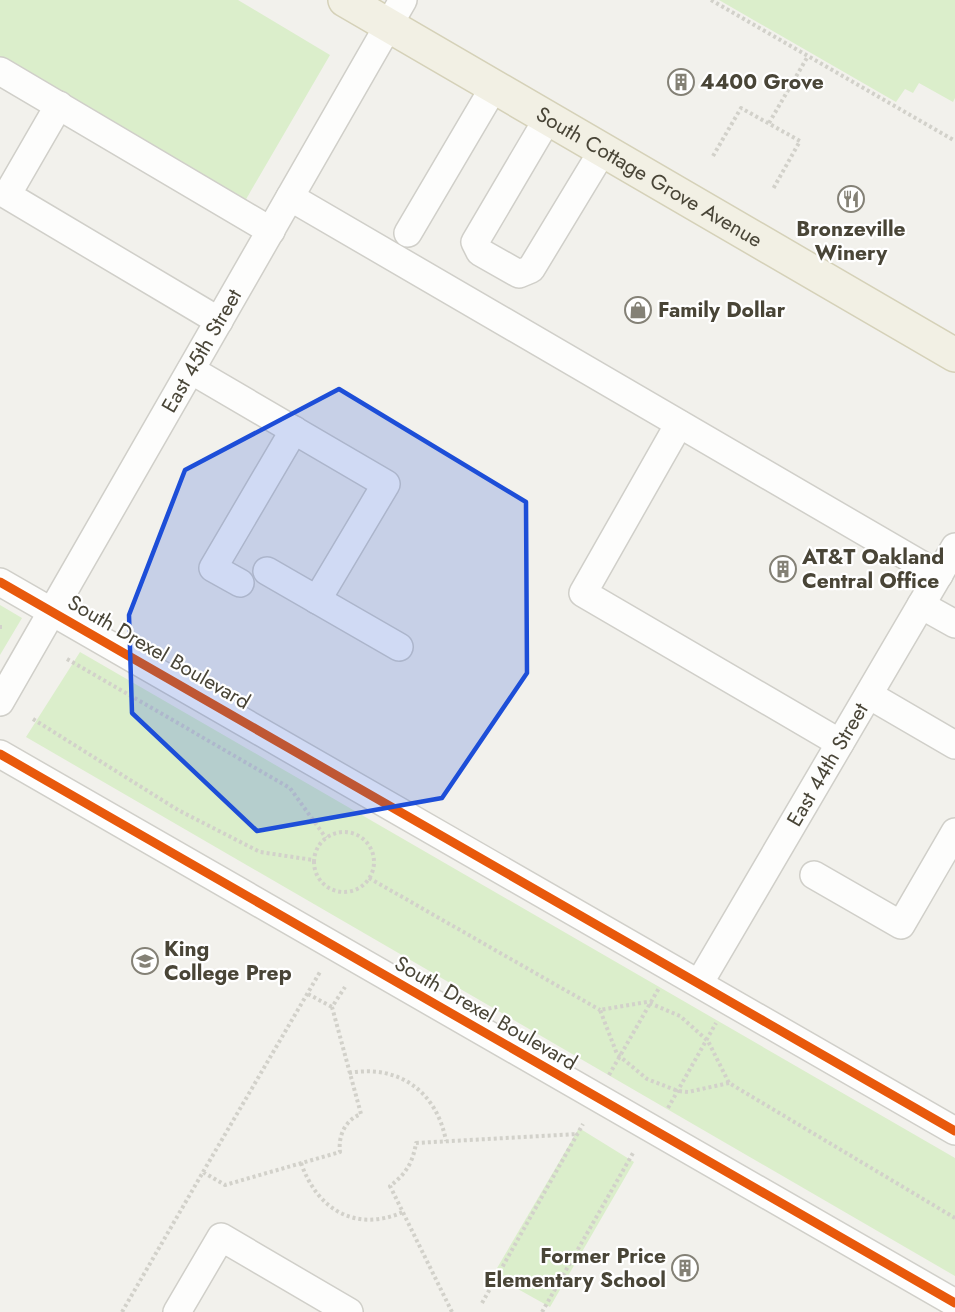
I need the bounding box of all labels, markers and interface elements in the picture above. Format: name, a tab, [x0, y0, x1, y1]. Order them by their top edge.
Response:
building icon: 4400 Grove	[666, 67, 696, 97]
place label: 4400 Grove	[700, 67, 824, 97]
street label: South Cottage Grove Avenue	[530, 99, 768, 255]
restaurant icon: Bronzeville Winery	[836, 184, 866, 214]
place label: Bronzeville Winery	[796, 214, 906, 268]
street label: East 45th Street	[154, 283, 249, 418]
shop icon: Family Dollar	[623, 295, 653, 325]
place label: Family Dollar	[658, 295, 786, 325]
place label: AT&T Oakland Central Office	[801, 542, 944, 596]
building icon: AT&T Oakland Central Office	[768, 554, 798, 584]
street label: South Drexel Boulevard	[62, 587, 256, 717]
street label: East 44th Street	[779, 697, 875, 832]
place label: King College Prep	[164, 934, 292, 988]
school or university icon: King College Prep	[130, 946, 160, 976]
street label: South Drexel Boulevard	[389, 948, 583, 1078]
place label: Former Price Elementary School	[484, 1241, 666, 1295]
building icon: Former Price Elementary School	[670, 1253, 700, 1283]

